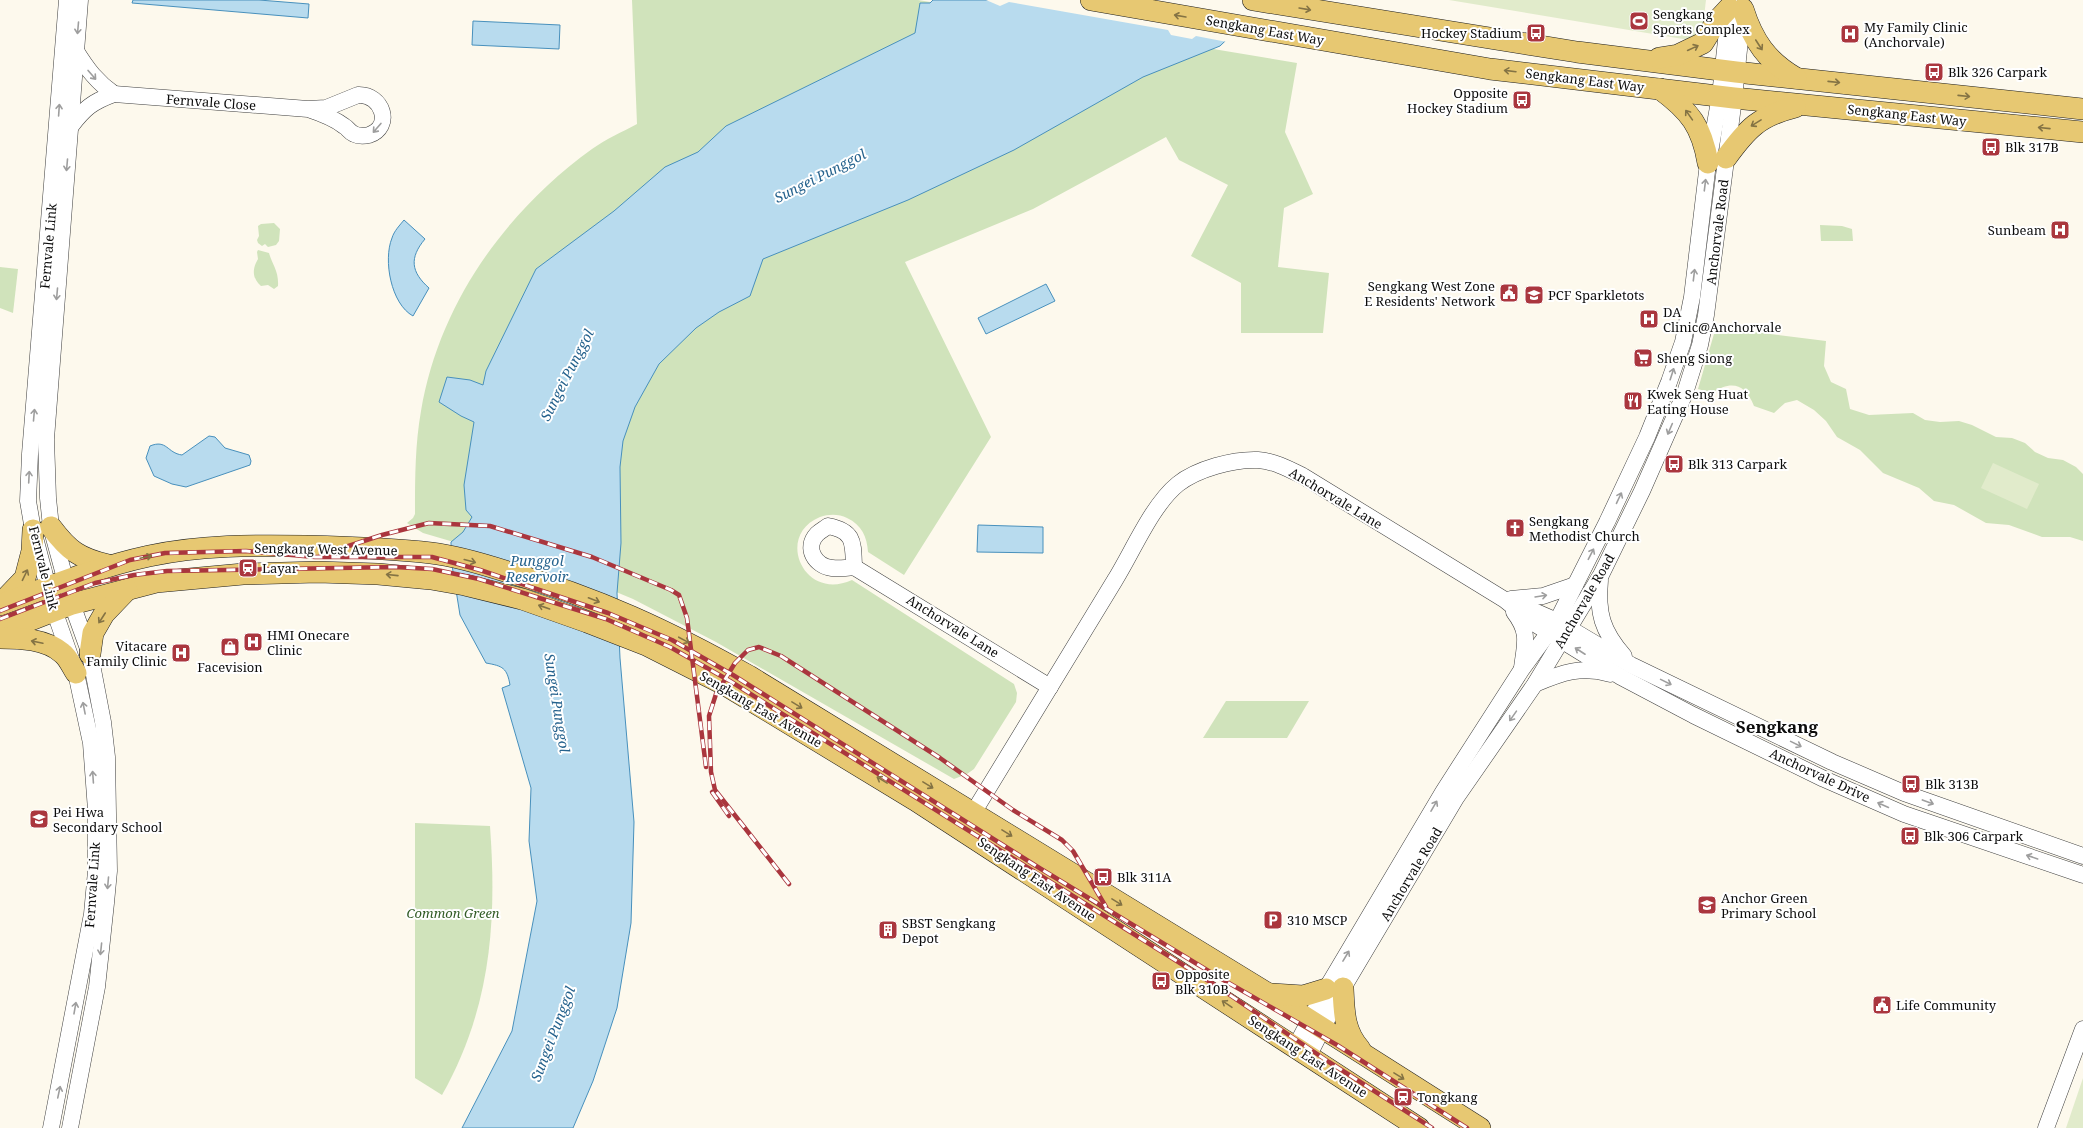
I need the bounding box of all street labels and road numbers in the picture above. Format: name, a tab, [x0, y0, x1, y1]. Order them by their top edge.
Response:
street label: Sengkang East Way	[1205, 11, 1326, 49]
street label: Sengkang East Way	[1525, 64, 1646, 96]
street label: Fernvale Close	[165, 90, 257, 114]
street label: Sengkang East Way	[1847, 100, 1968, 130]
street label: Anchorvale Road	[1702, 178, 1732, 286]
street label: Fernvale Link	[35, 202, 61, 290]
street label: Anchorvale Lane	[1286, 463, 1386, 533]
street label: Fernvale Link	[25, 524, 63, 612]
street label: Sengkang West Avenue	[254, 539, 398, 559]
street label: Anchorvale Road	[1550, 550, 1618, 652]
street label: Anchorvale Lane	[903, 590, 1003, 662]
street label: Sengkang East Avenue	[696, 667, 826, 752]
street label: Anchorvale Drive	[1767, 744, 1873, 806]
street label: Anchorvale Road	[1376, 824, 1446, 924]
street label: Sengkang East Avenue	[974, 833, 1100, 925]
street label: Fernvale Link	[80, 841, 104, 929]
street label: Sengkang East Avenue	[1245, 1011, 1371, 1101]

